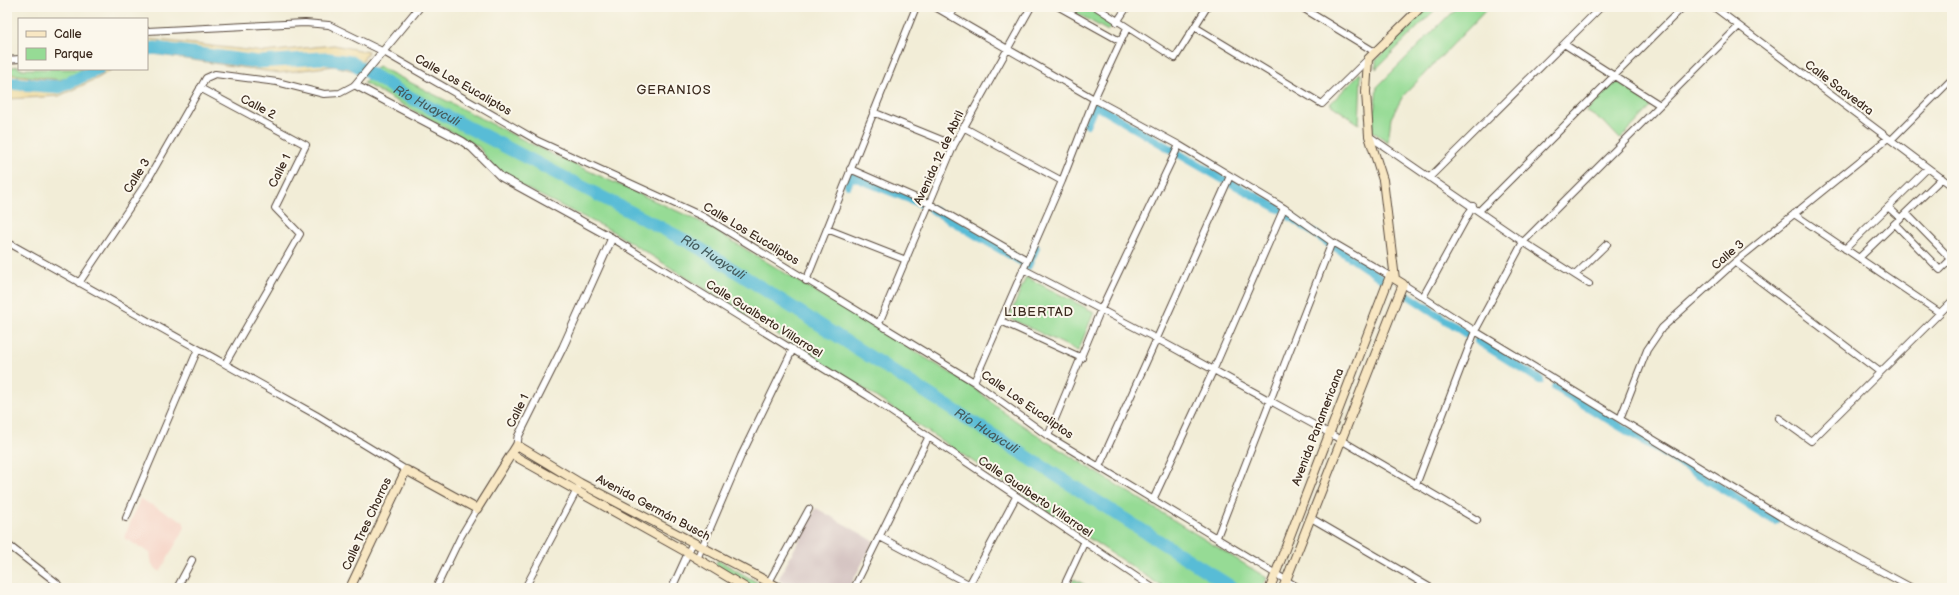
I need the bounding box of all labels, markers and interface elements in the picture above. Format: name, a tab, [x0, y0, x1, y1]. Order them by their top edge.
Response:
legend	[18, 18, 148, 70]
text: Calle	[54, 27, 82, 42]
text: Parque	[54, 47, 93, 62]
street label: Calle Los Eucaliptos	[412, 51, 514, 119]
street label: Calle Saavedra	[1802, 57, 1876, 119]
water label: Río Huayculi	[390, 82, 464, 130]
district label: GERANIOS	[636, 82, 712, 98]
street label: Calle 2	[238, 91, 278, 123]
street label: Avenida 12 de Abril	[911, 108, 967, 208]
street label: Calle 1	[265, 152, 295, 190]
street label: Calle 3	[120, 156, 154, 196]
street label: Calle Los Eucaliptos	[700, 199, 802, 269]
water label: Río Huayculi	[678, 231, 749, 284]
street label: Calle 3	[1709, 237, 1747, 273]
street label: Calle Gualberto Villarroel	[703, 277, 825, 361]
district label: LIBERTAD	[1004, 304, 1074, 320]
street label: Avenida Panamericana	[1289, 366, 1347, 488]
street label: Calle Los Eucaliptos	[978, 368, 1076, 443]
street label: Calle 1	[503, 392, 533, 430]
water label: Río Huayculi	[951, 405, 1023, 458]
street label: Calle Gualberto Villarroel	[975, 453, 1095, 541]
street label: Avenida Germán Busch	[593, 471, 713, 545]
street label: Calle Tres Chorros	[339, 475, 395, 573]

